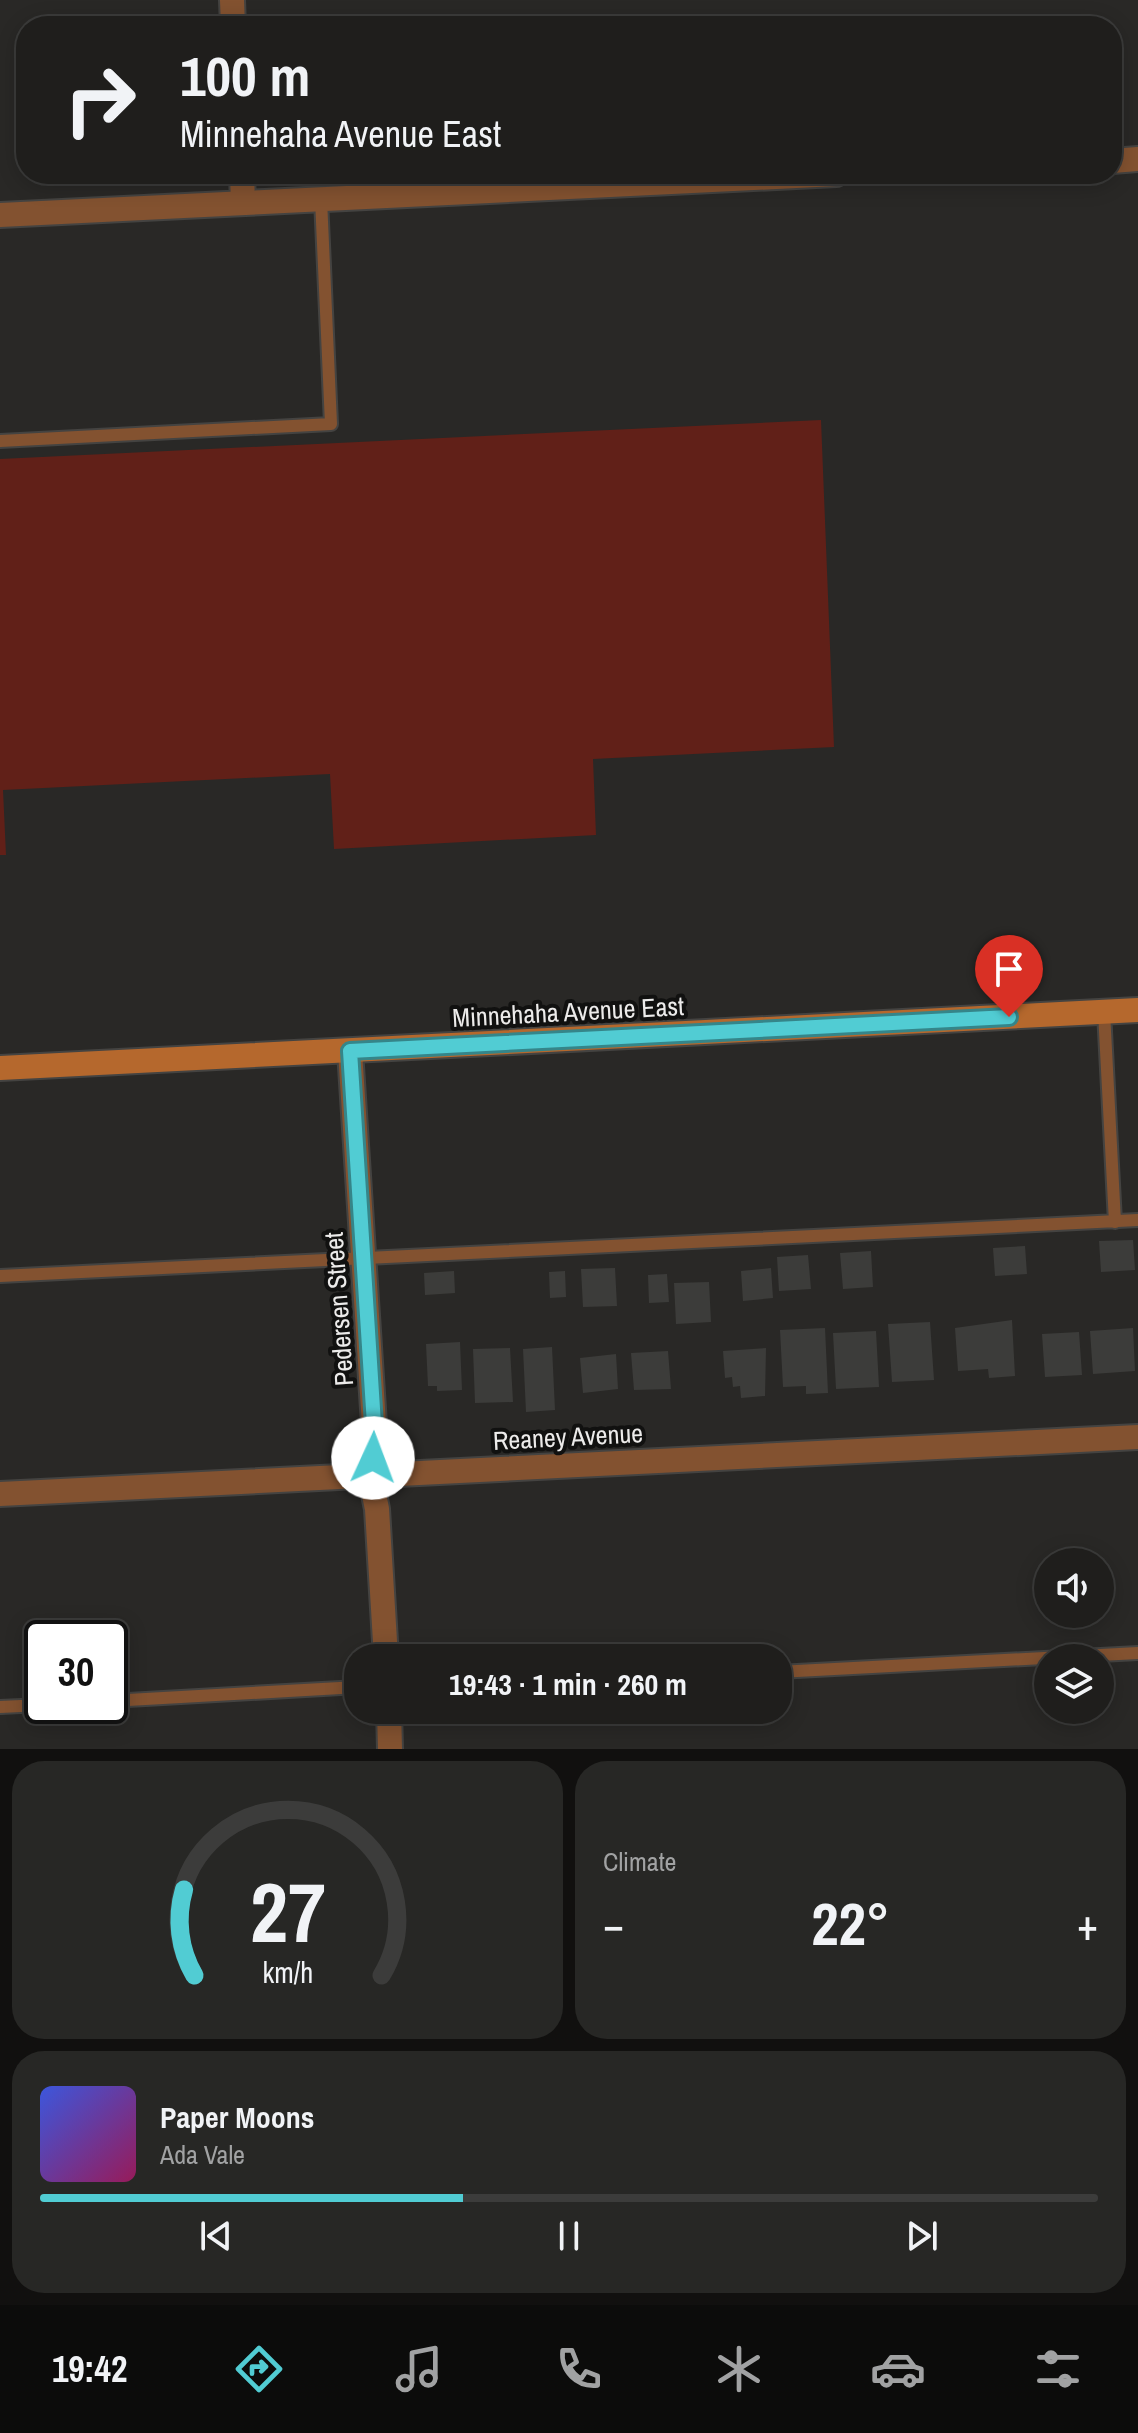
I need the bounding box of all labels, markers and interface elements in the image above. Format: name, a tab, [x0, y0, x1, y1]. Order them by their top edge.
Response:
text: 100 m	[180, 38, 310, 113]
icon: right	[48, 48, 152, 152]
text: Minnehaha Avenue East	[180, 110, 501, 158]
pin	[975, 935, 1043, 1017]
icon: arrive	[987, 947, 1031, 991]
street label: Minnehaha Avenue East	[451, 988, 685, 1035]
street label: Pedersen Street	[316, 1231, 361, 1387]
street label: Reaney Avenue	[492, 1415, 644, 1458]
position arrow	[331, 1416, 415, 1500]
map controls	[1034, 1548, 1114, 1724]
button: sound	[1034, 1548, 1114, 1628]
speed limit sign: 30	[24, 1620, 128, 1724]
button: layers	[1034, 1644, 1114, 1724]
text: 19:43 · 1 min · 260 m	[449, 1664, 687, 1704]
text: Climate	[603, 1844, 676, 1879]
text: 27	[250, 1856, 325, 1968]
text: 22°	[811, 1883, 890, 1964]
text: −	[603, 1894, 624, 1954]
text: +	[1077, 1894, 1098, 1954]
text: km/h	[262, 1953, 313, 1992]
text: Paper Moons	[160, 2097, 314, 2137]
text: Ada Vale	[160, 2137, 245, 2172]
icon: previous	[194, 2214, 238, 2258]
icon: pause	[547, 2214, 591, 2258]
icon: next	[900, 2214, 944, 2258]
icon: directions	[231, 2341, 287, 2397]
icon: music	[391, 2341, 447, 2397]
icon: phone	[551, 2341, 607, 2397]
icon: climate	[711, 2341, 767, 2397]
icon: car	[870, 2341, 926, 2397]
icon: filters	[1030, 2341, 1086, 2397]
text: 19:42	[52, 2345, 127, 2393]

